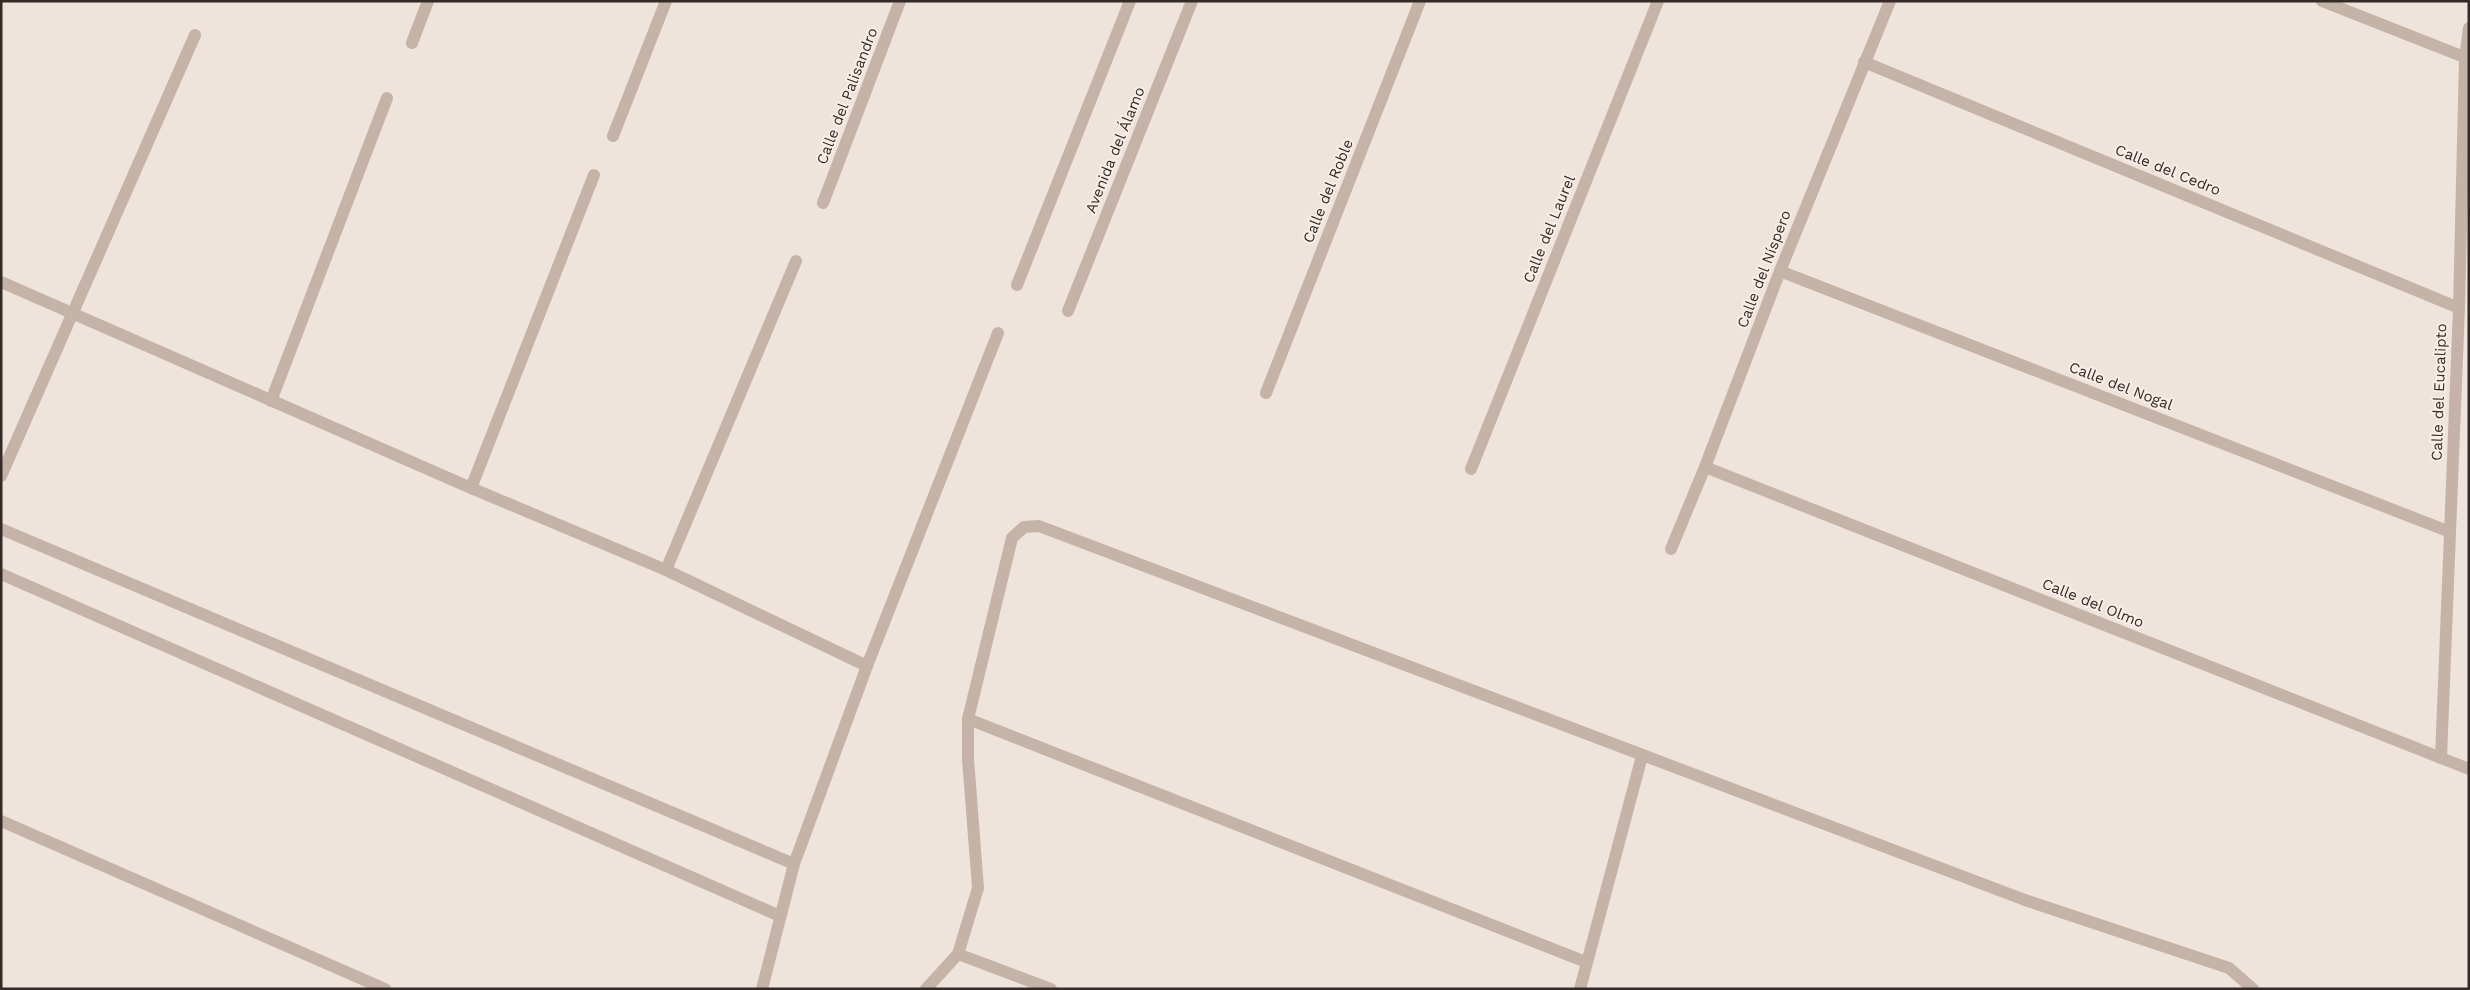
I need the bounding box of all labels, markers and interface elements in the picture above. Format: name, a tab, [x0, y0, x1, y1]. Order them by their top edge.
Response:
street label: Calle del Palisandro	[813, 25, 881, 167]
street label: Avenida del Álamo	[1081, 84, 1149, 216]
street label: Calle del Roble	[1299, 136, 1357, 246]
street label: Calle del Cedro	[2113, 141, 2223, 199]
street label: Calle del Laurel	[1519, 172, 1579, 286]
street label: Calle del Níspero	[1733, 208, 1795, 330]
street label: Calle del Eucalipto	[2428, 323, 2450, 461]
street label: Calle del Nogal	[2066, 358, 2176, 414]
street label: Calle del Olmo	[2040, 574, 2146, 632]

